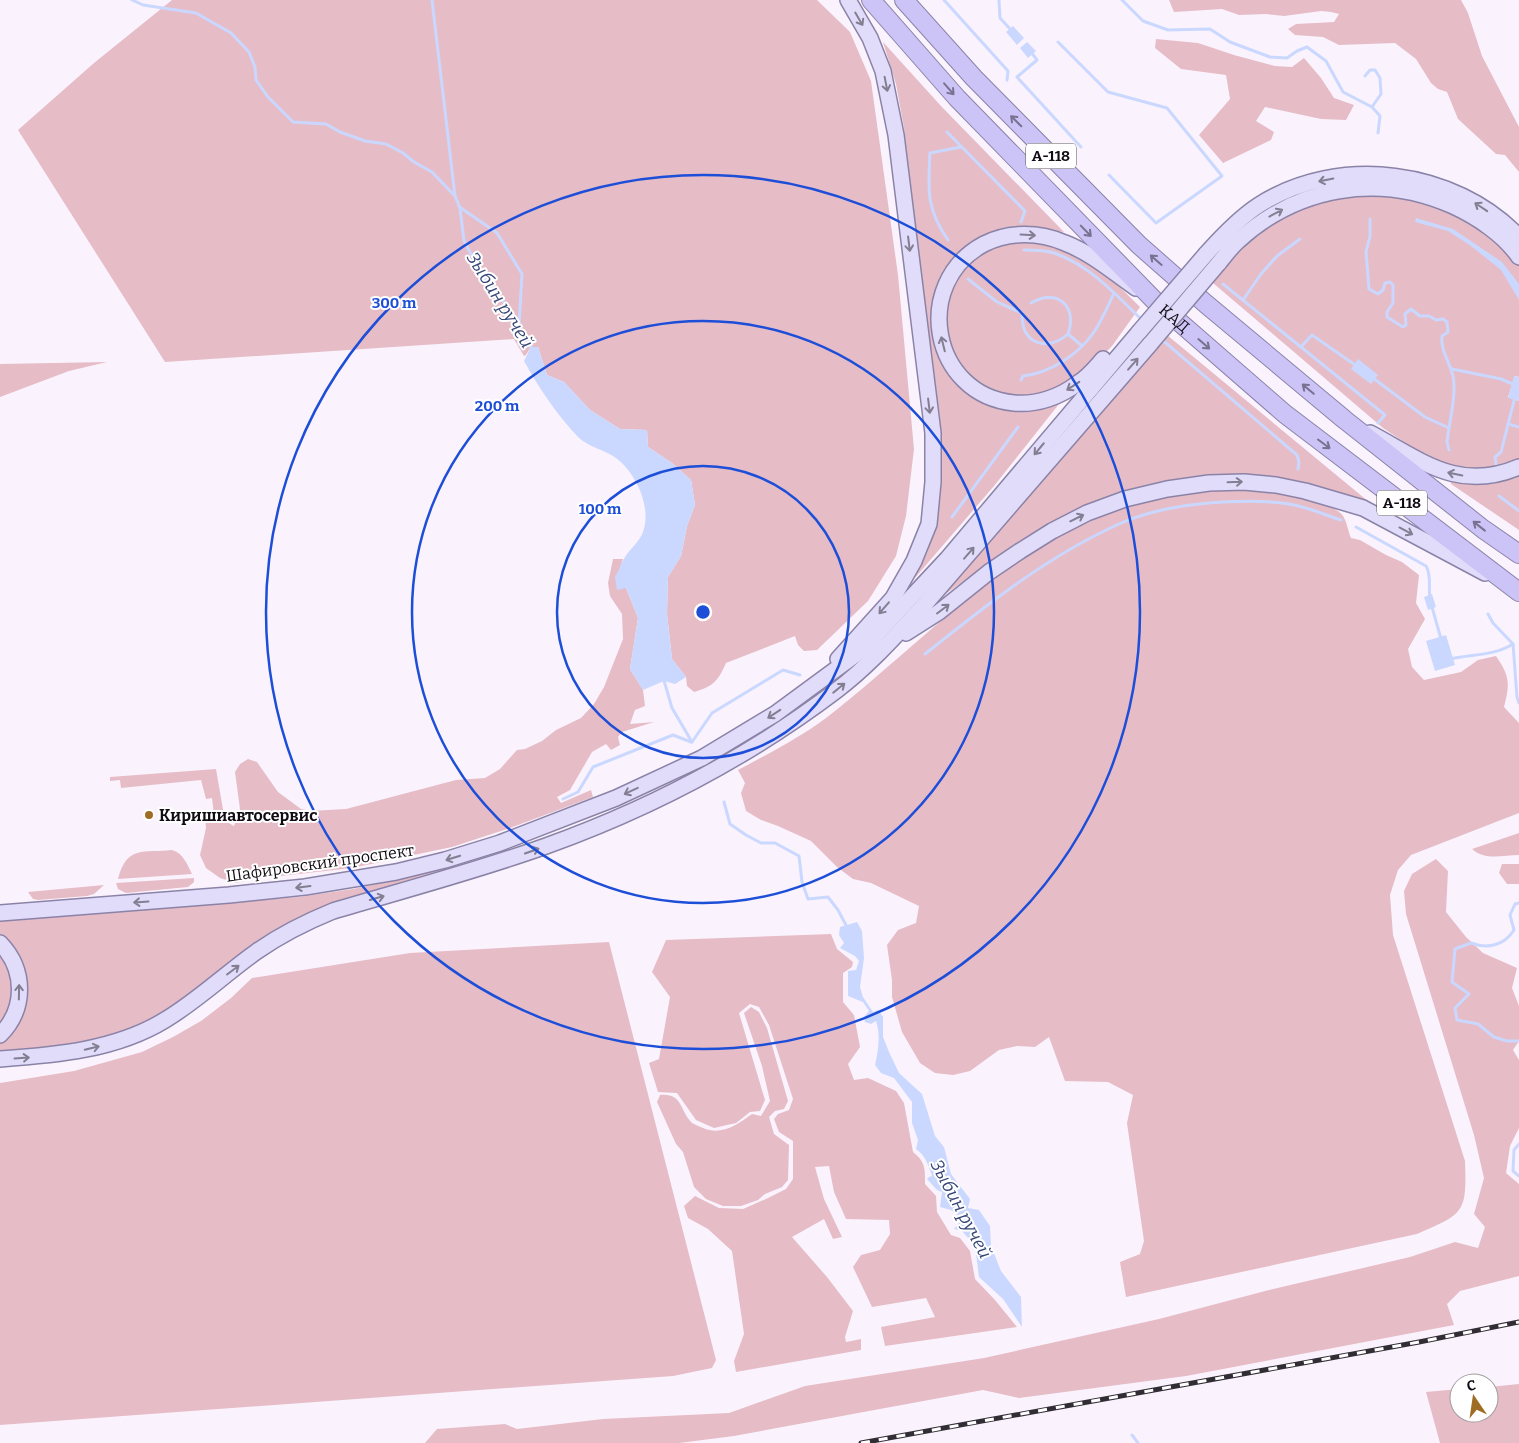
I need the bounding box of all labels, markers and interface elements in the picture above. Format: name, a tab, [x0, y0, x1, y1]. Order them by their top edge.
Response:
one-way arrow	[854, 11, 864, 26]
one-way arrow	[881, 75, 891, 91]
one-way arrow	[943, 83, 955, 96]
one-way arrow	[1010, 114, 1022, 127]
road number: А-118	[1026, 144, 1076, 168]
one-way arrow	[1318, 176, 1334, 185]
one-way arrow	[1475, 202, 1489, 212]
one-way arrow	[1269, 208, 1284, 218]
one-way arrow	[1080, 225, 1092, 238]
one-way arrow	[1019, 230, 1035, 239]
one-way arrow	[904, 236, 914, 252]
water label: Зыбин ручей	[462, 248, 538, 352]
one-way arrow	[1150, 254, 1163, 265]
text: 300 m	[372, 294, 417, 312]
street label: КАД	[1156, 300, 1194, 336]
one-way arrow	[938, 336, 947, 352]
one-way arrow	[1197, 338, 1210, 349]
one-way arrow	[1127, 357, 1139, 370]
one-way arrow	[1067, 381, 1081, 391]
one-way arrow	[1301, 383, 1314, 394]
text: 200 m	[475, 397, 520, 415]
one-way arrow	[924, 397, 934, 413]
one-way arrow	[1317, 438, 1330, 449]
one-way arrow	[1033, 443, 1045, 456]
one-way arrow	[1447, 469, 1463, 478]
one-way arrow	[1226, 478, 1242, 487]
road number: А-118	[1377, 490, 1427, 516]
text: 100 m	[579, 500, 622, 518]
one-way arrow	[1070, 513, 1085, 523]
one-way arrow	[1473, 520, 1486, 531]
one-way arrow	[1398, 526, 1413, 536]
one-way arrow	[964, 546, 975, 559]
one-way arrow	[878, 602, 890, 615]
centre of rings	[694, 603, 712, 621]
one-way arrow	[936, 603, 949, 614]
one-way arrow	[832, 682, 845, 693]
one-way arrow	[767, 710, 781, 720]
one-way arrow	[624, 787, 639, 796]
place label: Киришиавтосервис	[159, 806, 318, 825]
marker: Киришиавтосервис	[143, 809, 155, 821]
street label: Шафировский проспект	[225, 840, 415, 886]
one-way arrow	[524, 846, 539, 855]
one-way arrow	[446, 853, 462, 863]
one-way arrow	[295, 882, 311, 892]
one-way arrow	[368, 893, 384, 903]
one-way arrow	[133, 897, 149, 906]
one-way arrow	[226, 965, 240, 975]
one-way arrow	[14, 984, 24, 1000]
one-way arrow	[84, 1042, 100, 1052]
one-way arrow	[14, 1053, 30, 1062]
water label: Зыбин ручей	[926, 1156, 996, 1262]
north arrow	[1449, 1373, 1499, 1423]
text: С	[1465, 1377, 1478, 1395]

